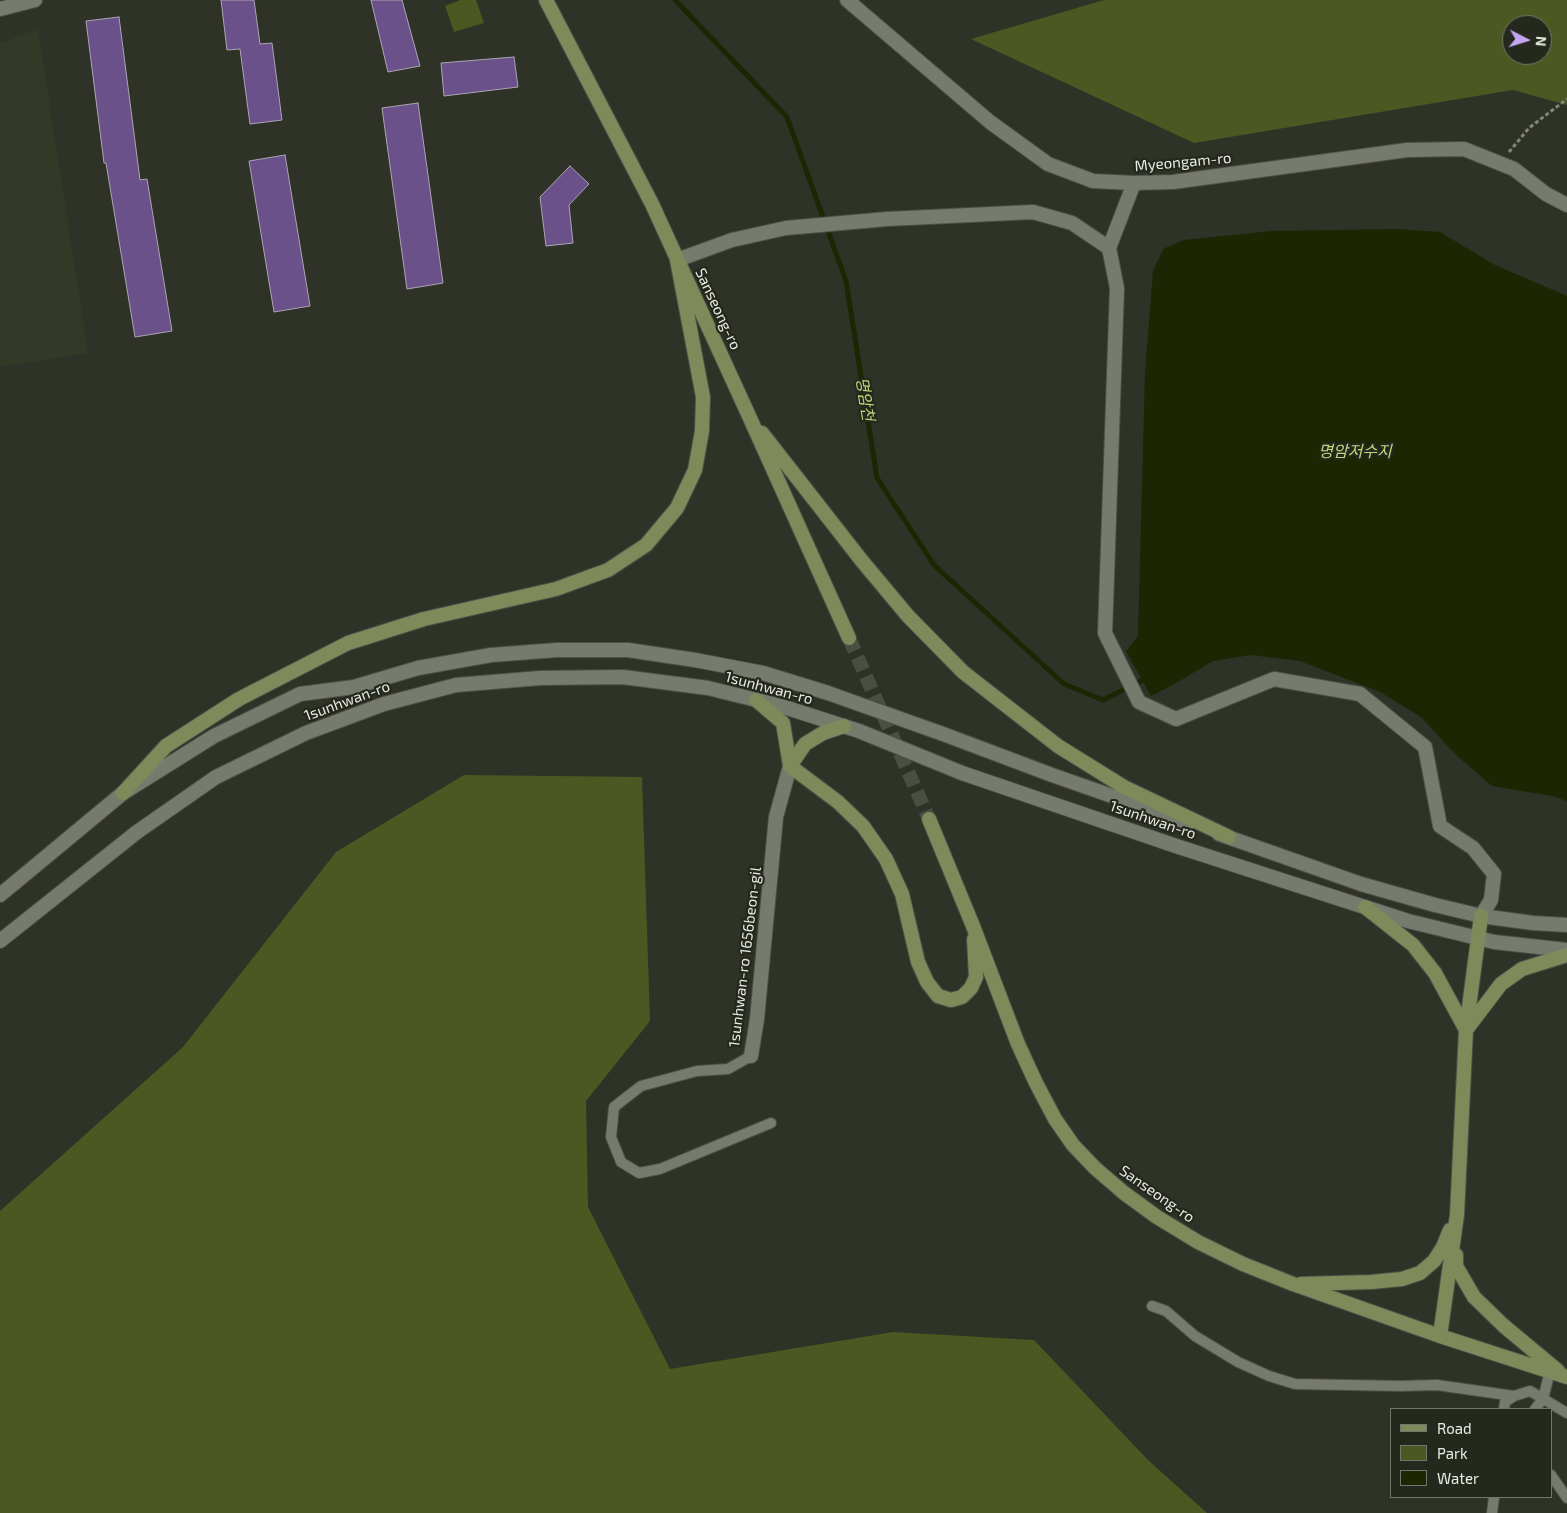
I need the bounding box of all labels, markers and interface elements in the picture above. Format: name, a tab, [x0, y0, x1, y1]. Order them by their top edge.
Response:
north arrow	[1502, 15, 1552, 65]
text: N	[1533, 35, 1550, 47]
street label: Myeongam-ro	[1134, 149, 1232, 175]
street label: Sanseong-ro	[691, 265, 745, 353]
water label: 명암천	[852, 376, 878, 422]
water label: 명암저수지	[1318, 442, 1392, 462]
street label: 1sunhwan-ro	[723, 668, 815, 708]
street label: 1sunhwan-ro	[302, 677, 392, 725]
street label: 1sunhwan-ro	[1108, 797, 1198, 843]
street label: 1sunhwan-ro 1656beon-gil	[725, 866, 765, 1048]
street label: Sanseong-ro	[1116, 1161, 1198, 1227]
legend	[1390, 1408, 1552, 1498]
text: Road	[1437, 1419, 1472, 1437]
text: Park	[1437, 1444, 1468, 1462]
text: Water	[1437, 1469, 1479, 1487]

